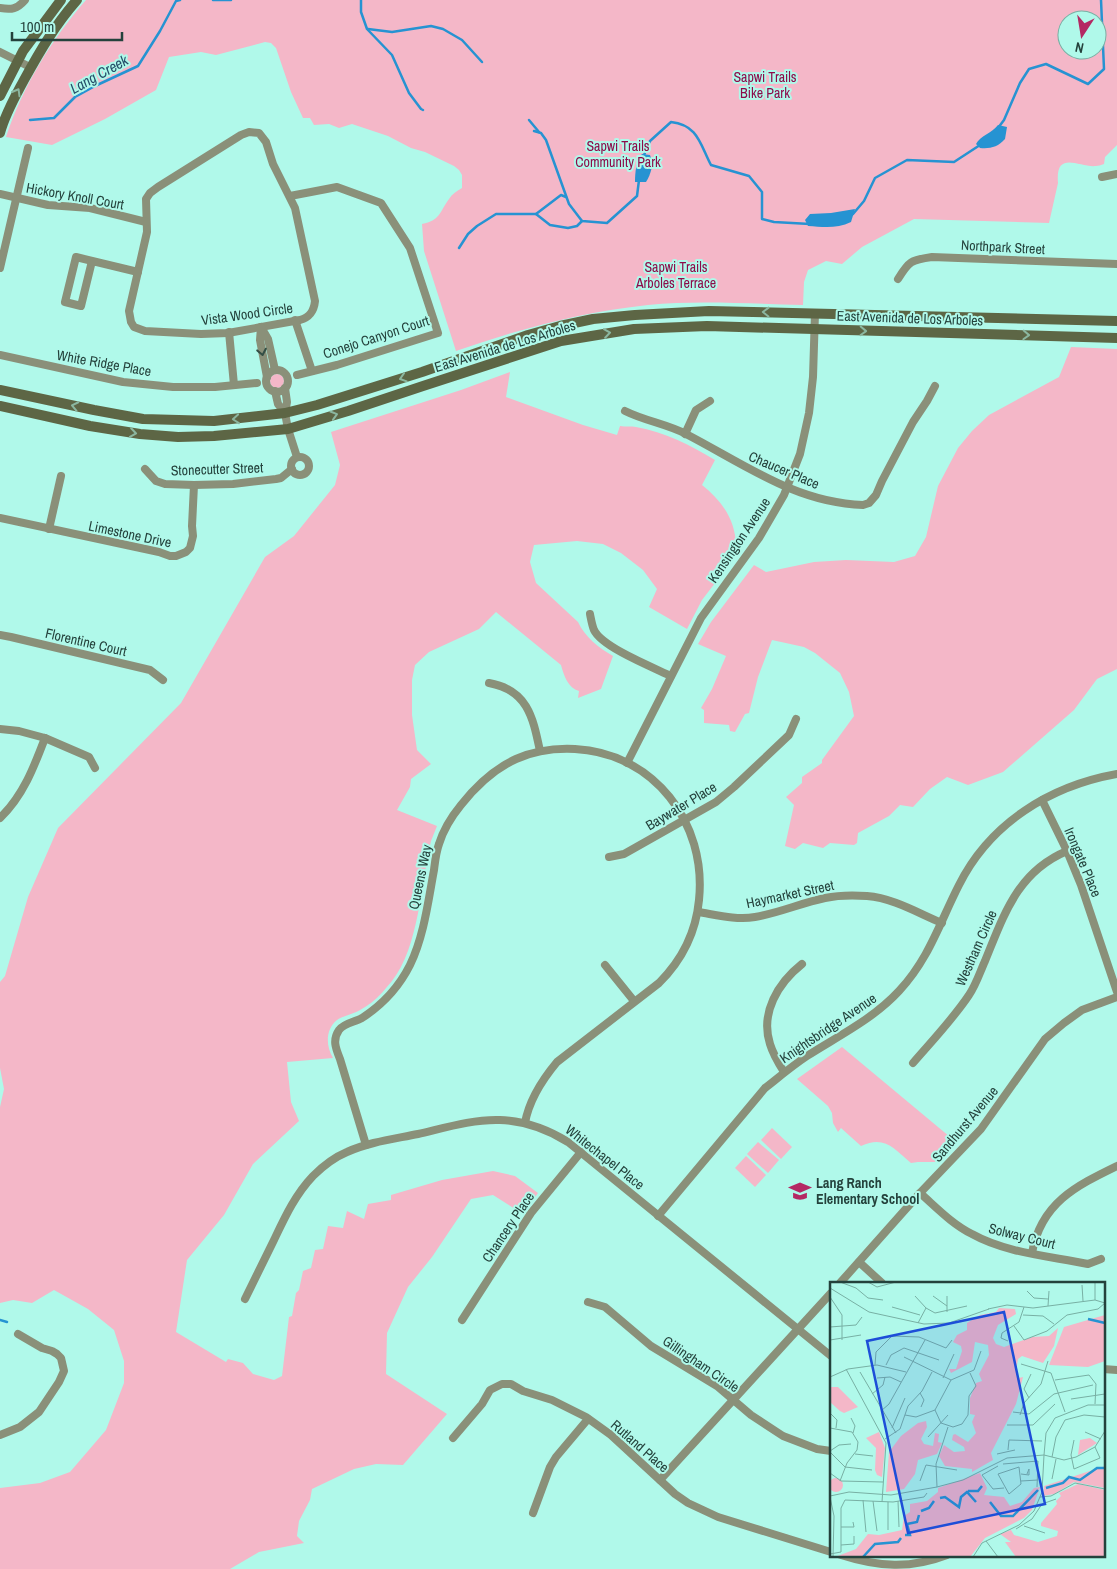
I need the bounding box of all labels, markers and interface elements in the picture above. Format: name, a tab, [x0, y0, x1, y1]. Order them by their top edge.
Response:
scale bar	[12, 10, 122, 42]
north arrow	[1057, 10, 1107, 60]
text: 100 m	[20, 16, 54, 37]
text: N	[1073, 38, 1085, 57]
water label: Lang Creek	[66, 49, 133, 99]
park label: Sapwi Trails Bike Park	[733, 68, 797, 102]
one-way arrow	[11, 88, 21, 97]
park label: Sapwi Trails Community Park	[575, 137, 661, 171]
street label: Hickory Knoll Court	[25, 179, 125, 213]
street label: Northpark Street	[960, 236, 1046, 258]
park label: Sapwi Trails Arboles Terrace	[635, 258, 716, 292]
street label: Vista Wood Circle	[200, 299, 294, 329]
street label: East Avenida de Los Arboles	[836, 306, 984, 330]
one-way arrow	[762, 307, 770, 318]
street label: Conejo Canyon Court	[321, 311, 431, 363]
street label: East Avenida de Los Arboles	[432, 316, 578, 376]
one-way arrow	[859, 325, 867, 336]
one-way arrow	[603, 328, 611, 338]
one-way arrow	[1022, 330, 1030, 341]
street label: White Ridge Place	[55, 346, 153, 380]
one-way arrow	[257, 348, 267, 356]
one-way arrow	[399, 372, 408, 382]
one-way arrow	[71, 402, 80, 412]
one-way arrow	[330, 411, 338, 421]
one-way arrow	[232, 413, 240, 424]
one-way arrow	[130, 427, 138, 438]
street label: Chaucer Place	[746, 447, 822, 493]
street label: Stonecutter Street	[170, 458, 264, 480]
street label: Kensington Avenue	[704, 494, 774, 586]
street label: Limestone Drive	[87, 516, 173, 552]
street label: Florentine Court	[44, 624, 128, 660]
street label: Baywater Place	[642, 778, 720, 834]
street label: Irongate Place	[1060, 824, 1106, 900]
street label: Queens Way	[404, 843, 436, 911]
street label: Haymarket Street	[744, 876, 836, 912]
street label: Westham Circle	[951, 907, 1001, 989]
street label: Knightsbridge Avenue	[776, 989, 880, 1067]
street label: Sandhurst Avenue	[928, 1082, 1002, 1166]
street label: Whitechapel Place	[562, 1120, 648, 1194]
place label: Lang Ranch Elementary School	[816, 1174, 919, 1208]
school or university icon: Lang Ranch Elementary School	[787, 1178, 813, 1204]
street label: Chancery Place	[478, 1188, 538, 1266]
street label: Solway Court	[987, 1219, 1057, 1253]
inset map	[830, 1282, 1104, 1556]
street label: Gillingham Circle	[659, 1332, 743, 1396]
street label: Rutland Place	[607, 1416, 673, 1476]

